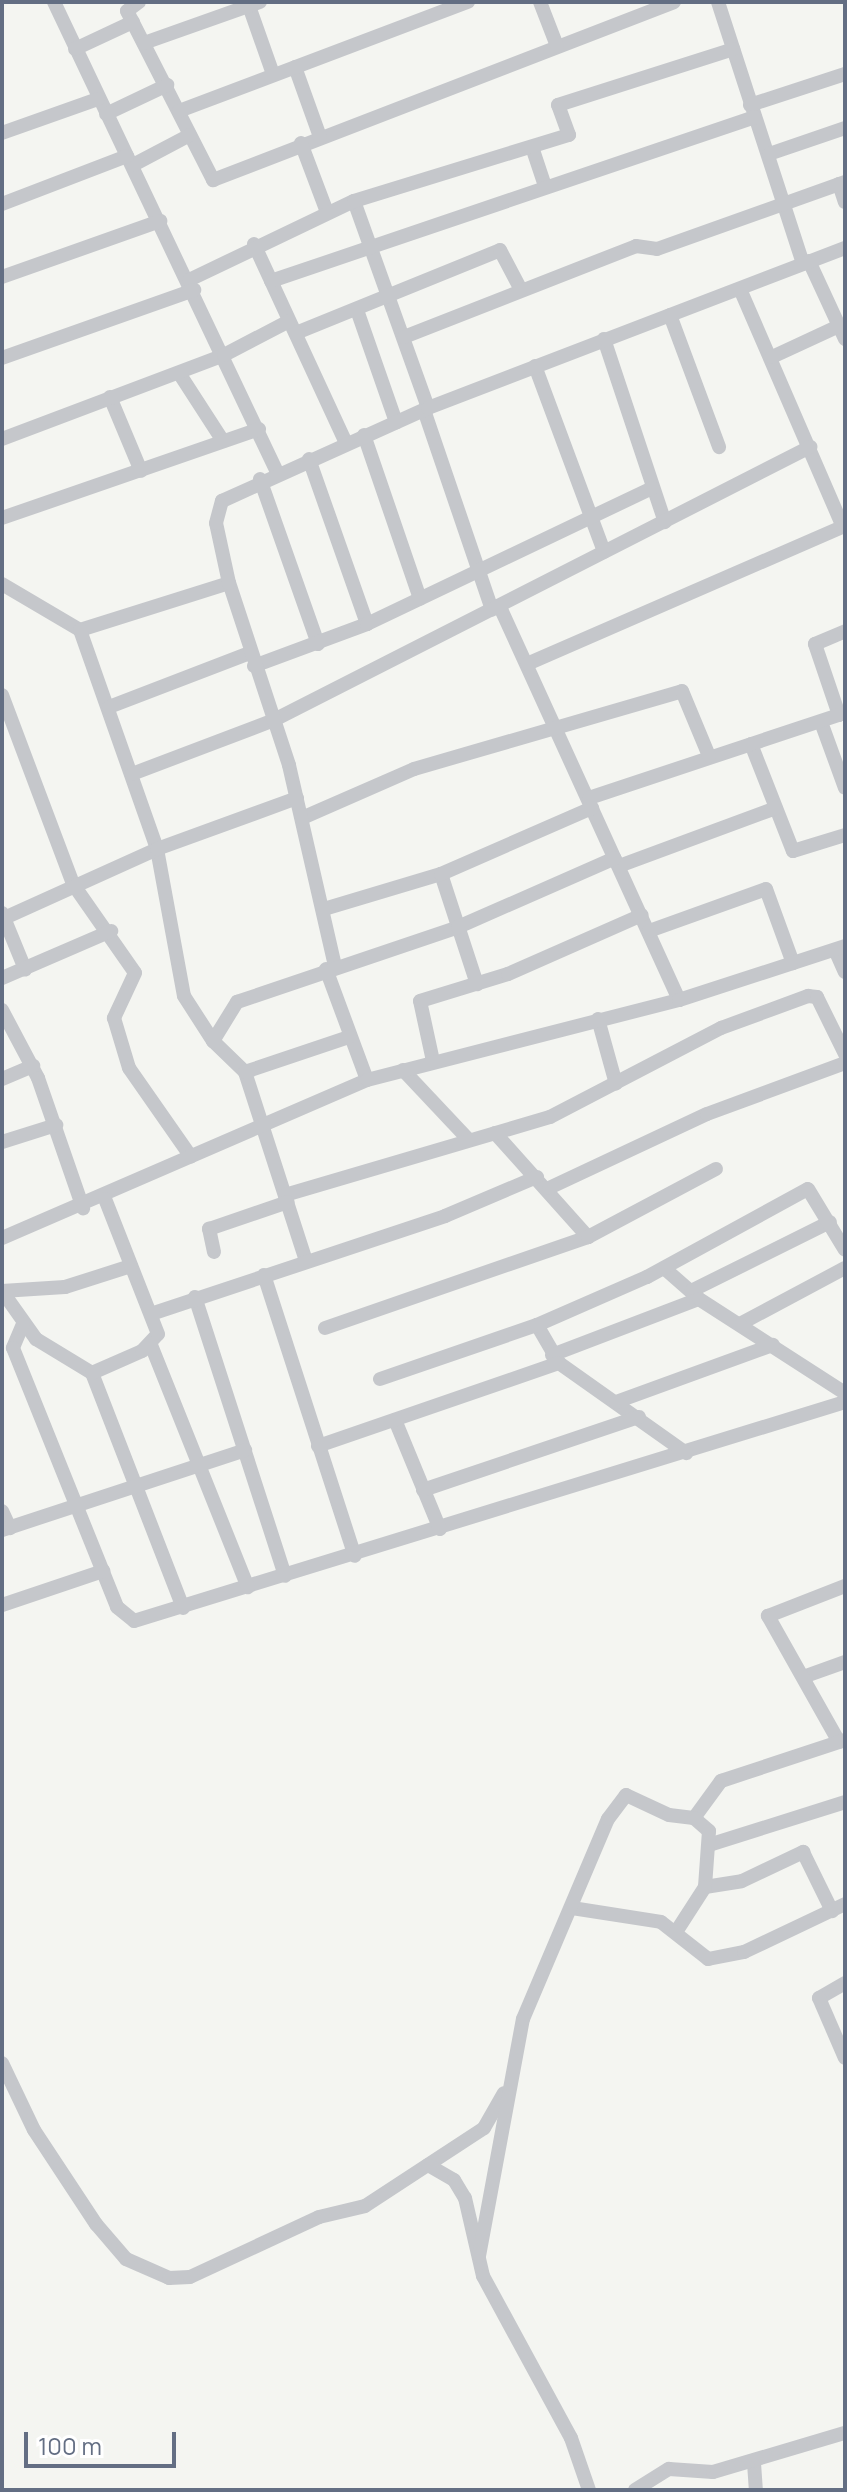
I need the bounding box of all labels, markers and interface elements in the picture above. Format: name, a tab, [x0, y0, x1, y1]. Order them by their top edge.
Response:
scale bar	[28, 2416, 180, 2466]
text: 100 m	[38, 2429, 102, 2462]

